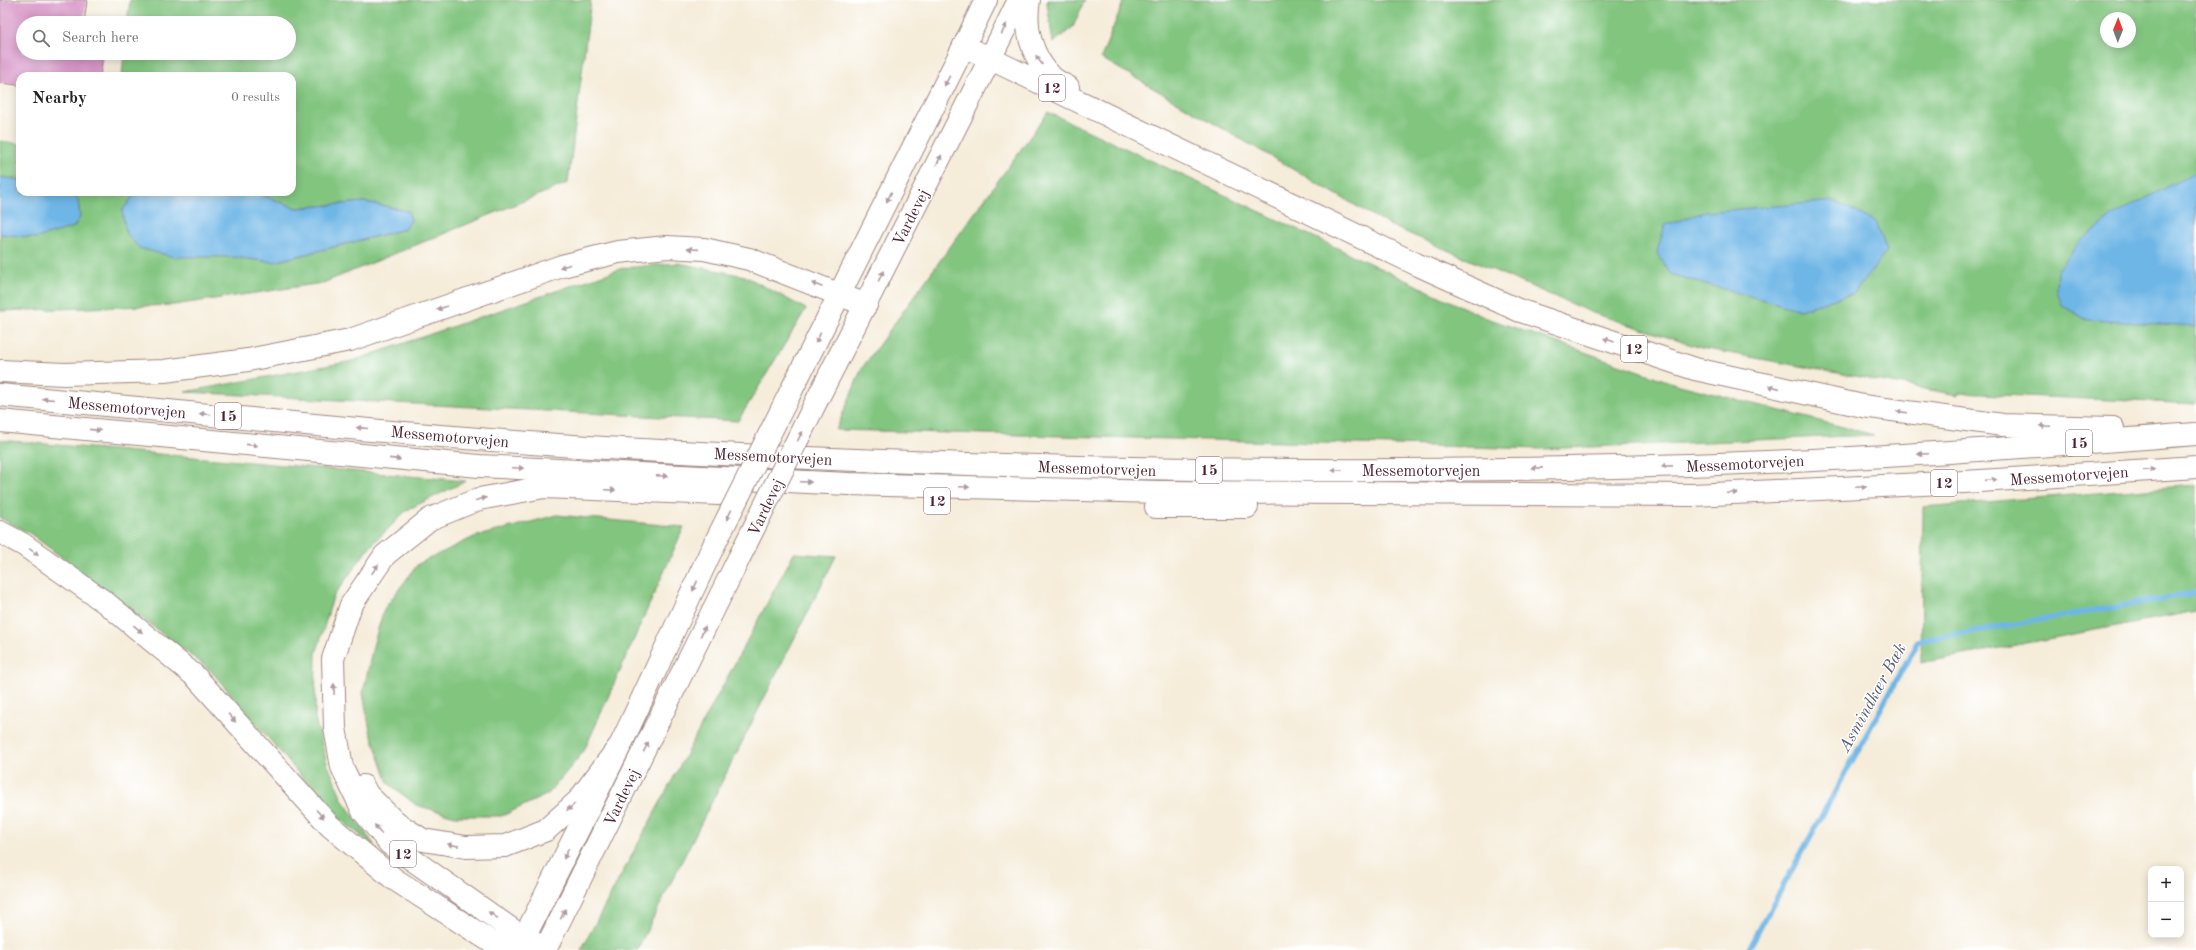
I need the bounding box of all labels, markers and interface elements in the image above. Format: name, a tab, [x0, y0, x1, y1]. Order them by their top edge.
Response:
north arrow	[2100, 12, 2136, 48]
search box	[16, 16, 296, 60]
one-way arrow	[1001, 24, 1007, 35]
icon: search	[30, 27, 52, 49]
text: Search here	[62, 31, 139, 46]
one-way arrow	[1035, 55, 1043, 66]
one-way arrow	[944, 75, 950, 87]
road number: 12	[1039, 75, 1065, 101]
text: Nearby	[32, 90, 87, 107]
text: 0 results	[231, 91, 280, 104]
one-way arrow	[936, 154, 942, 166]
street label: Vardevej	[891, 187, 933, 249]
one-way arrow	[886, 191, 892, 203]
one-way arrow	[687, 245, 699, 252]
one-way arrow	[559, 263, 571, 269]
one-way arrow	[877, 271, 884, 282]
one-way arrow	[810, 282, 822, 288]
one-way arrow	[436, 305, 448, 311]
one-way arrow	[815, 333, 821, 344]
road number: 12	[1621, 336, 1647, 362]
one-way arrow	[1603, 337, 1615, 343]
one-way arrow	[1768, 383, 1781, 389]
one-way arrow	[41, 396, 54, 403]
street label: Messemotorvejen	[67, 396, 187, 422]
road number: 15	[215, 403, 241, 429]
one-way arrow	[1896, 409, 1908, 415]
one-way arrow	[199, 411, 211, 417]
one-way arrow	[2038, 423, 2051, 429]
one-way arrow	[356, 425, 368, 432]
street label: Messemotorvejen	[390, 425, 510, 451]
one-way arrow	[89, 427, 101, 433]
one-way arrow	[797, 430, 803, 441]
road number: 15	[2066, 430, 2092, 456]
one-way arrow	[246, 442, 258, 449]
street label: Messemotorvejen	[713, 447, 833, 469]
one-way arrow	[1917, 451, 1929, 458]
street label: Messemotorvejen	[1685, 454, 1805, 476]
one-way arrow	[389, 456, 401, 462]
road number: 15	[1196, 457, 1222, 483]
street label: Messemotorvejen	[1037, 460, 1157, 480]
one-way arrow	[1660, 463, 1673, 469]
street label: Messemotorvejen	[1362, 464, 1481, 480]
one-way arrow	[512, 465, 524, 472]
one-way arrow	[1530, 465, 1543, 471]
street label: Messemotorvejen	[2009, 465, 2129, 489]
one-way arrow	[2143, 466, 2155, 473]
one-way arrow	[1330, 467, 1343, 473]
road number: 12	[1931, 470, 1957, 496]
one-way arrow	[656, 473, 669, 479]
street label: Vardevej	[746, 477, 787, 539]
one-way arrow	[1985, 477, 1997, 484]
one-way arrow	[800, 479, 813, 485]
one-way arrow	[958, 484, 971, 490]
one-way arrow	[1855, 484, 1868, 490]
one-way arrow	[604, 486, 616, 493]
road number: 12	[924, 488, 950, 514]
one-way arrow	[1725, 490, 1738, 496]
one-way arrow	[475, 495, 487, 501]
one-way arrow	[726, 510, 732, 521]
one-way arrow	[28, 548, 39, 556]
one-way arrow	[371, 564, 379, 575]
one-way arrow	[692, 580, 698, 592]
one-way arrow	[133, 625, 143, 634]
one-way arrow	[700, 625, 707, 636]
water label: Asmindkær Bæk	[1836, 641, 1910, 756]
one-way arrow	[331, 682, 337, 695]
one-way arrow	[228, 713, 237, 723]
one-way arrow	[642, 741, 649, 753]
street label: Vardevej	[602, 767, 643, 829]
one-way arrow	[565, 803, 576, 812]
one-way arrow	[315, 809, 324, 820]
one-way arrow	[374, 824, 382, 835]
road number: 12	[390, 841, 416, 867]
one-way arrow	[446, 842, 459, 848]
one-way arrow	[563, 848, 569, 860]
map controls	[2148, 866, 2184, 938]
button: +	[2148, 866, 2184, 902]
button: −	[2148, 902, 2184, 938]
one-way arrow	[560, 908, 566, 919]
one-way arrow	[487, 911, 498, 919]

